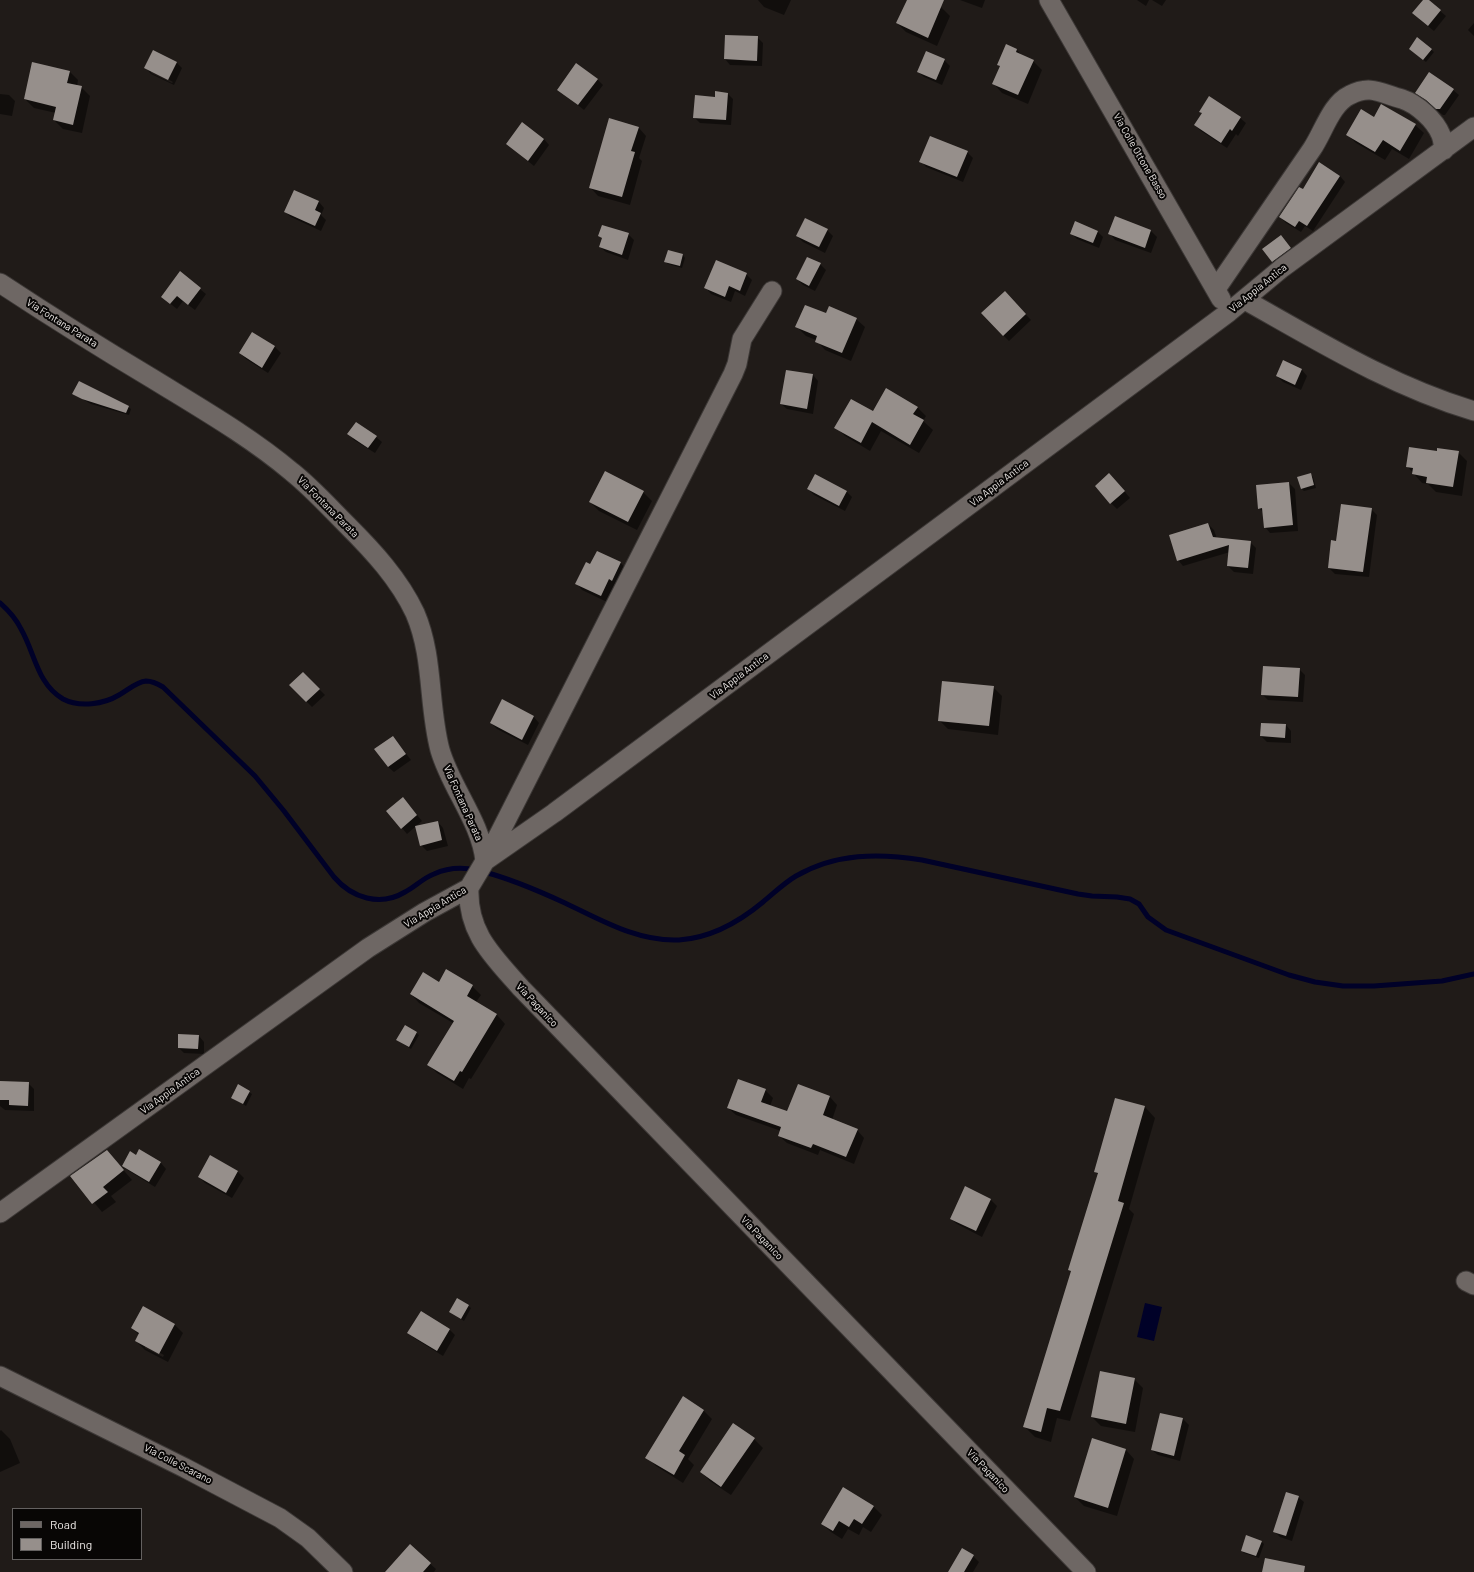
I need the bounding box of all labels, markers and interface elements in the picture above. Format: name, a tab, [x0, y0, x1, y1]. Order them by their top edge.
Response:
street label: Via Colle Ottone Basso	[1111, 111, 1169, 201]
street label: Via Appia Antica	[1227, 261, 1289, 315]
street label: Via Fontana Parata	[24, 296, 100, 350]
street label: Via Appia Antica	[967, 457, 1031, 509]
street label: Via Fontana Parata	[295, 474, 361, 540]
street label: Via Appia Antica	[707, 650, 771, 702]
street label: Via Fontana Parata	[441, 763, 485, 843]
street label: Via Appia Antica	[402, 884, 468, 930]
street label: Via Paganico	[514, 981, 560, 1029]
street label: Via Appia Antica	[138, 1065, 202, 1117]
street label: Via Paganico	[738, 1214, 786, 1262]
street label: Via Colle Scarano	[142, 1442, 214, 1486]
street label: Via Paganico	[964, 1447, 1012, 1495]
legend	[12, 1508, 142, 1560]
text: Road	[50, 1517, 77, 1531]
text: Building	[50, 1537, 92, 1551]

